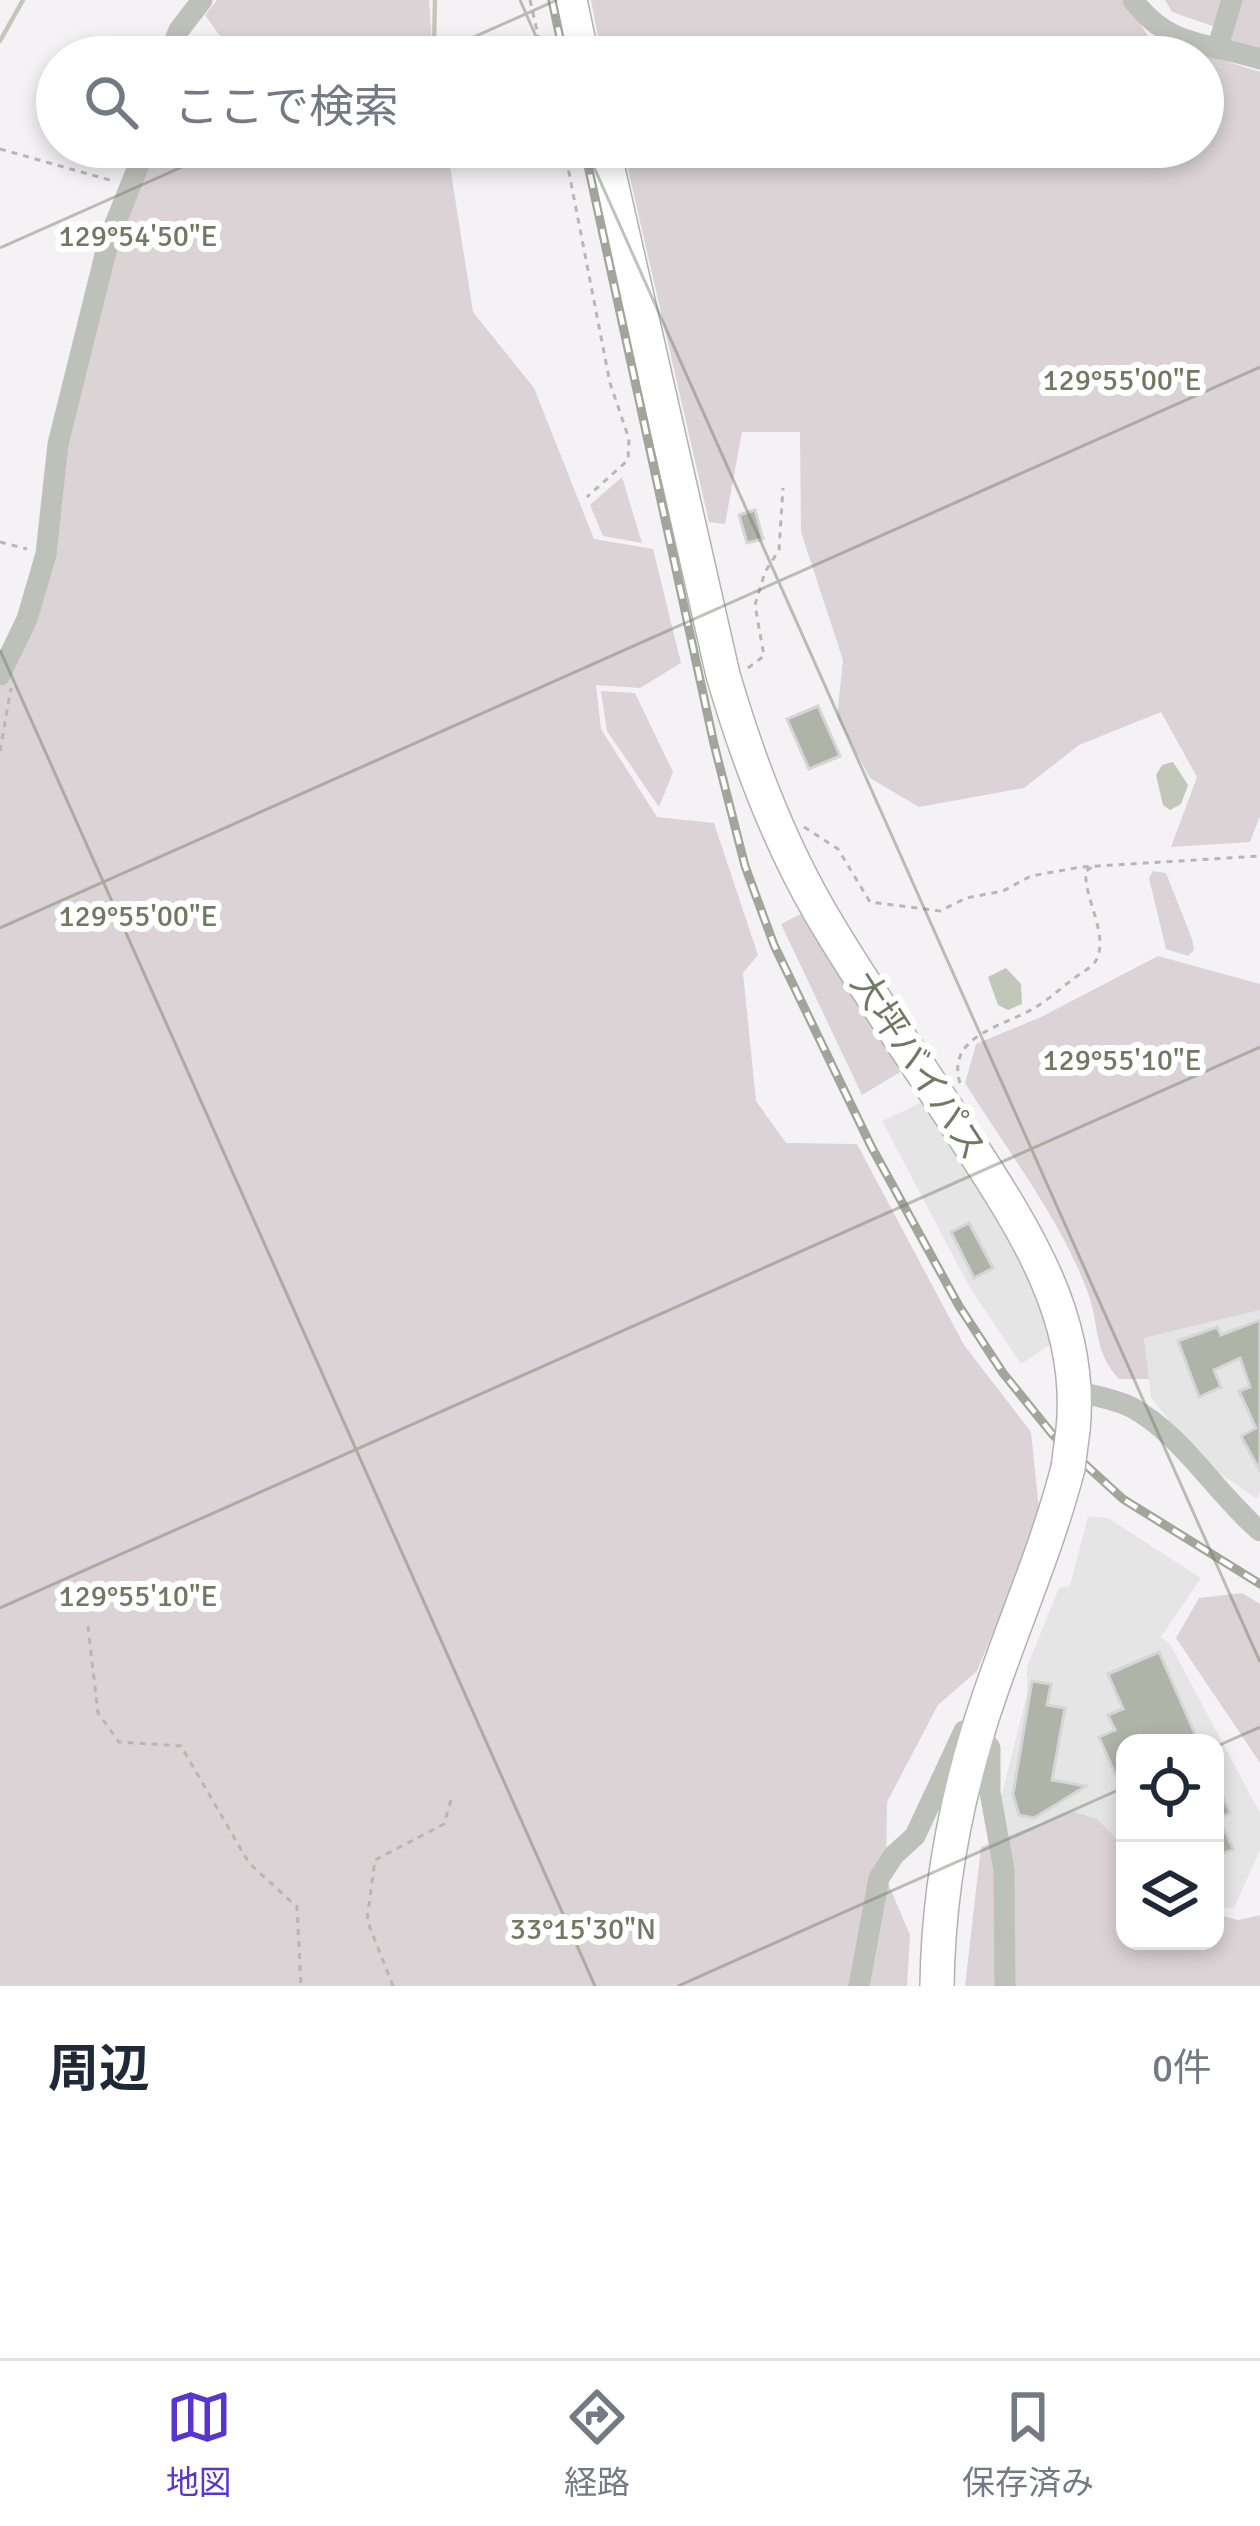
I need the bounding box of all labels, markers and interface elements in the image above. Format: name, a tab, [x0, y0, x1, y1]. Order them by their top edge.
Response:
search box	[36, 36, 1224, 168]
icon: search	[78, 69, 144, 135]
text: ここで検索	[174, 80, 399, 135]
text: 129°54'50"E	[58, 218, 218, 255]
text: 129°55'00"E	[1042, 362, 1202, 399]
text: 129°55'00"E	[58, 898, 218, 935]
street label: 大坪バイパス	[840, 963, 995, 1168]
text: 129°55'10"E	[1042, 1042, 1202, 1079]
text: 129°55'10"E	[58, 1578, 218, 1615]
map controls	[1116, 1734, 1224, 1950]
button: locate	[1116, 1734, 1224, 1842]
button: layers	[1116, 1842, 1224, 1950]
text: 33°15'30"N	[510, 1911, 656, 1948]
text: 周辺	[48, 2038, 150, 2101]
text: 0件	[1152, 2044, 1212, 2092]
tab: 地図	[166, 2384, 232, 2504]
tab: 経路	[564, 2384, 630, 2504]
tab: 保存済み	[962, 2384, 1094, 2504]

